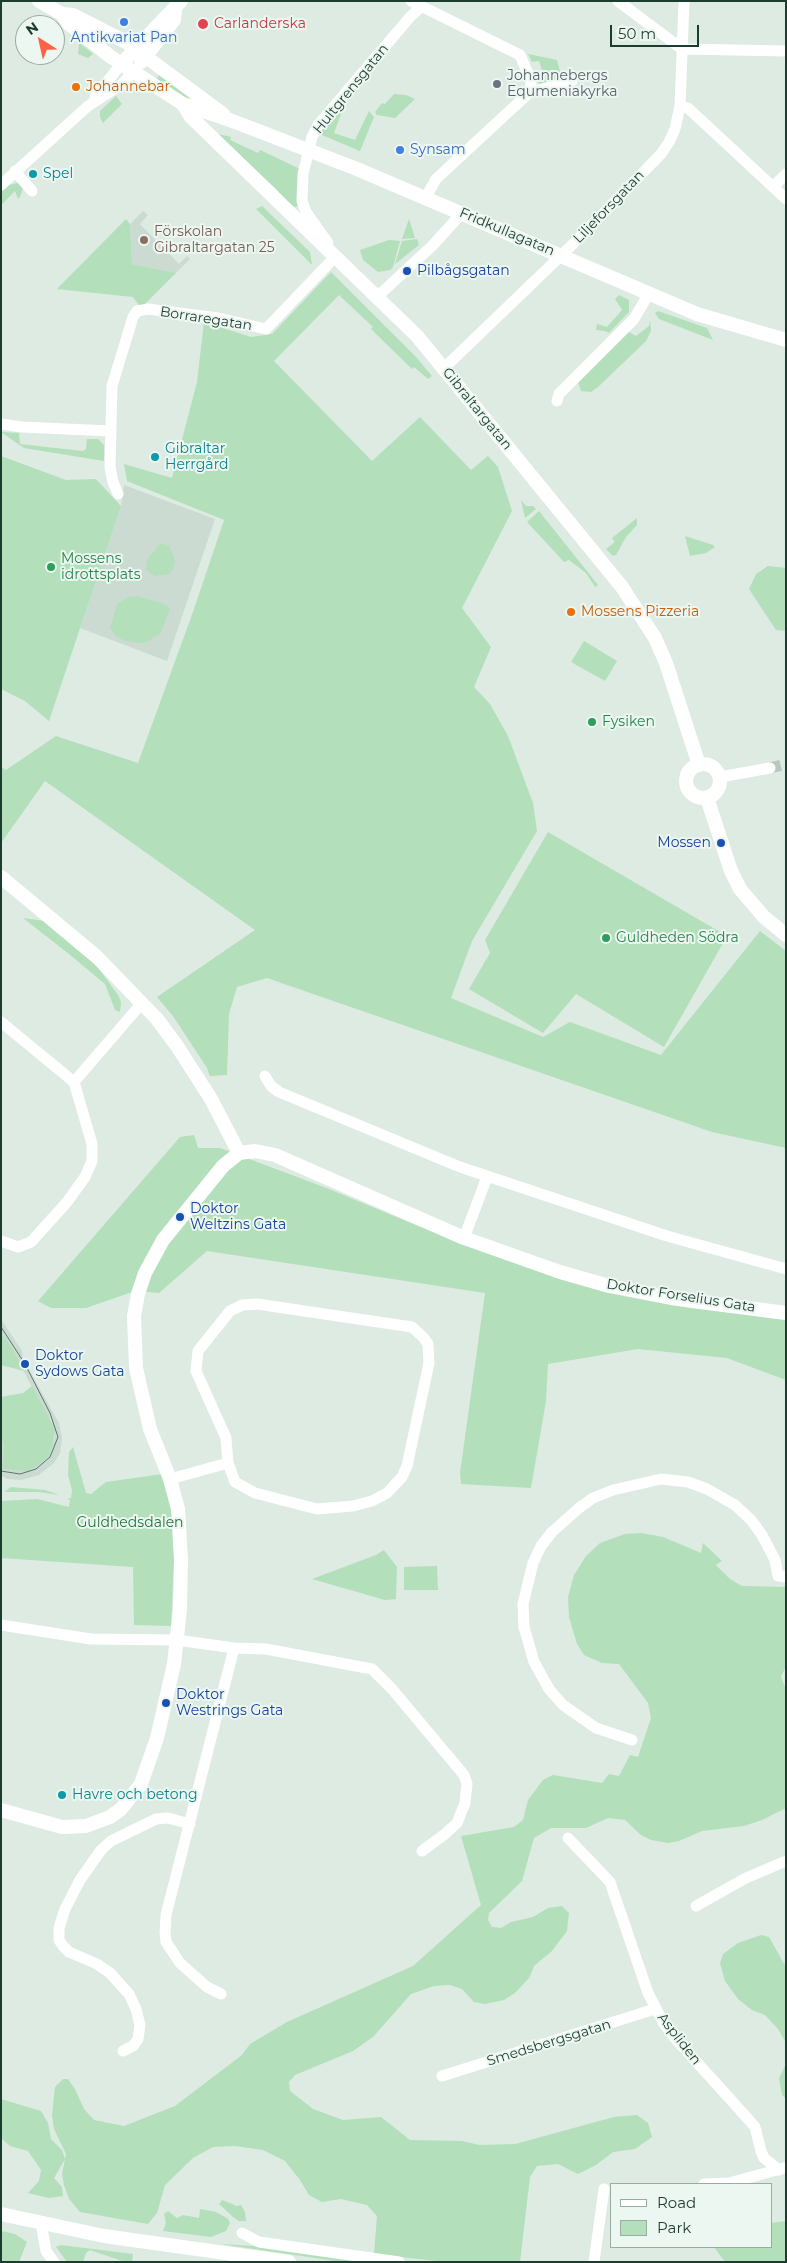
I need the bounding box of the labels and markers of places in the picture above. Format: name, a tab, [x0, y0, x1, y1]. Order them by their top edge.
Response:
marker: Antikvariat Pan	[118, 16, 130, 28]
place label: Carlanderska	[214, 16, 306, 32]
marker: Carlanderska	[196, 17, 210, 31]
place label: Antikvariat Pan	[71, 30, 177, 46]
place label: Johannebergs Equmeniakyrka	[507, 68, 618, 100]
marker: Johannebergs Equmeniakyrka	[491, 78, 503, 90]
place label: Johannebar	[86, 79, 170, 95]
marker: Johannebar	[70, 81, 82, 93]
place label: Synsam	[410, 142, 466, 158]
marker: Synsam	[394, 144, 406, 156]
place label: Spel	[43, 166, 73, 182]
marker: Spel	[27, 168, 39, 180]
place label: Förskolan Gibraltargatan 25	[154, 224, 275, 256]
marker: Förskolan Gibraltargatan 25	[138, 234, 150, 246]
place label: Pilbågsgatan	[417, 263, 510, 279]
marker: Pilbågsgatan	[401, 265, 413, 277]
place label: Gibraltar Herrgård	[165, 441, 229, 474]
marker: Gibraltar Herrgård	[149, 451, 161, 463]
place label: Mossens idrottsplats	[61, 551, 141, 584]
marker: Mossens idrottsplats	[45, 561, 57, 573]
place label: Mossens Pizzeria	[581, 604, 699, 620]
marker: Mossens Pizzeria	[565, 606, 577, 618]
place label: Fysiken	[602, 714, 655, 730]
marker: Fysiken	[586, 716, 598, 728]
place label: Mossen	[657, 835, 711, 851]
marker: Mossen	[715, 837, 727, 849]
place label: Guldheden Södra	[616, 930, 739, 946]
marker: Guldheden Södra	[600, 932, 612, 944]
place label: Doktor Weltzins Gata	[190, 1201, 286, 1234]
marker: Doktor Weltzins Gata	[174, 1211, 186, 1223]
place label: Doktor Sydows Gata	[35, 1348, 125, 1380]
marker: Doktor Sydows Gata	[19, 1358, 31, 1370]
place label: Doktor Westrings Gata	[176, 1687, 283, 1720]
marker: Doktor Westrings Gata	[160, 1697, 172, 1709]
place label: Havre och betong	[72, 1787, 198, 1803]
marker: Havre och betong	[56, 1789, 68, 1801]

